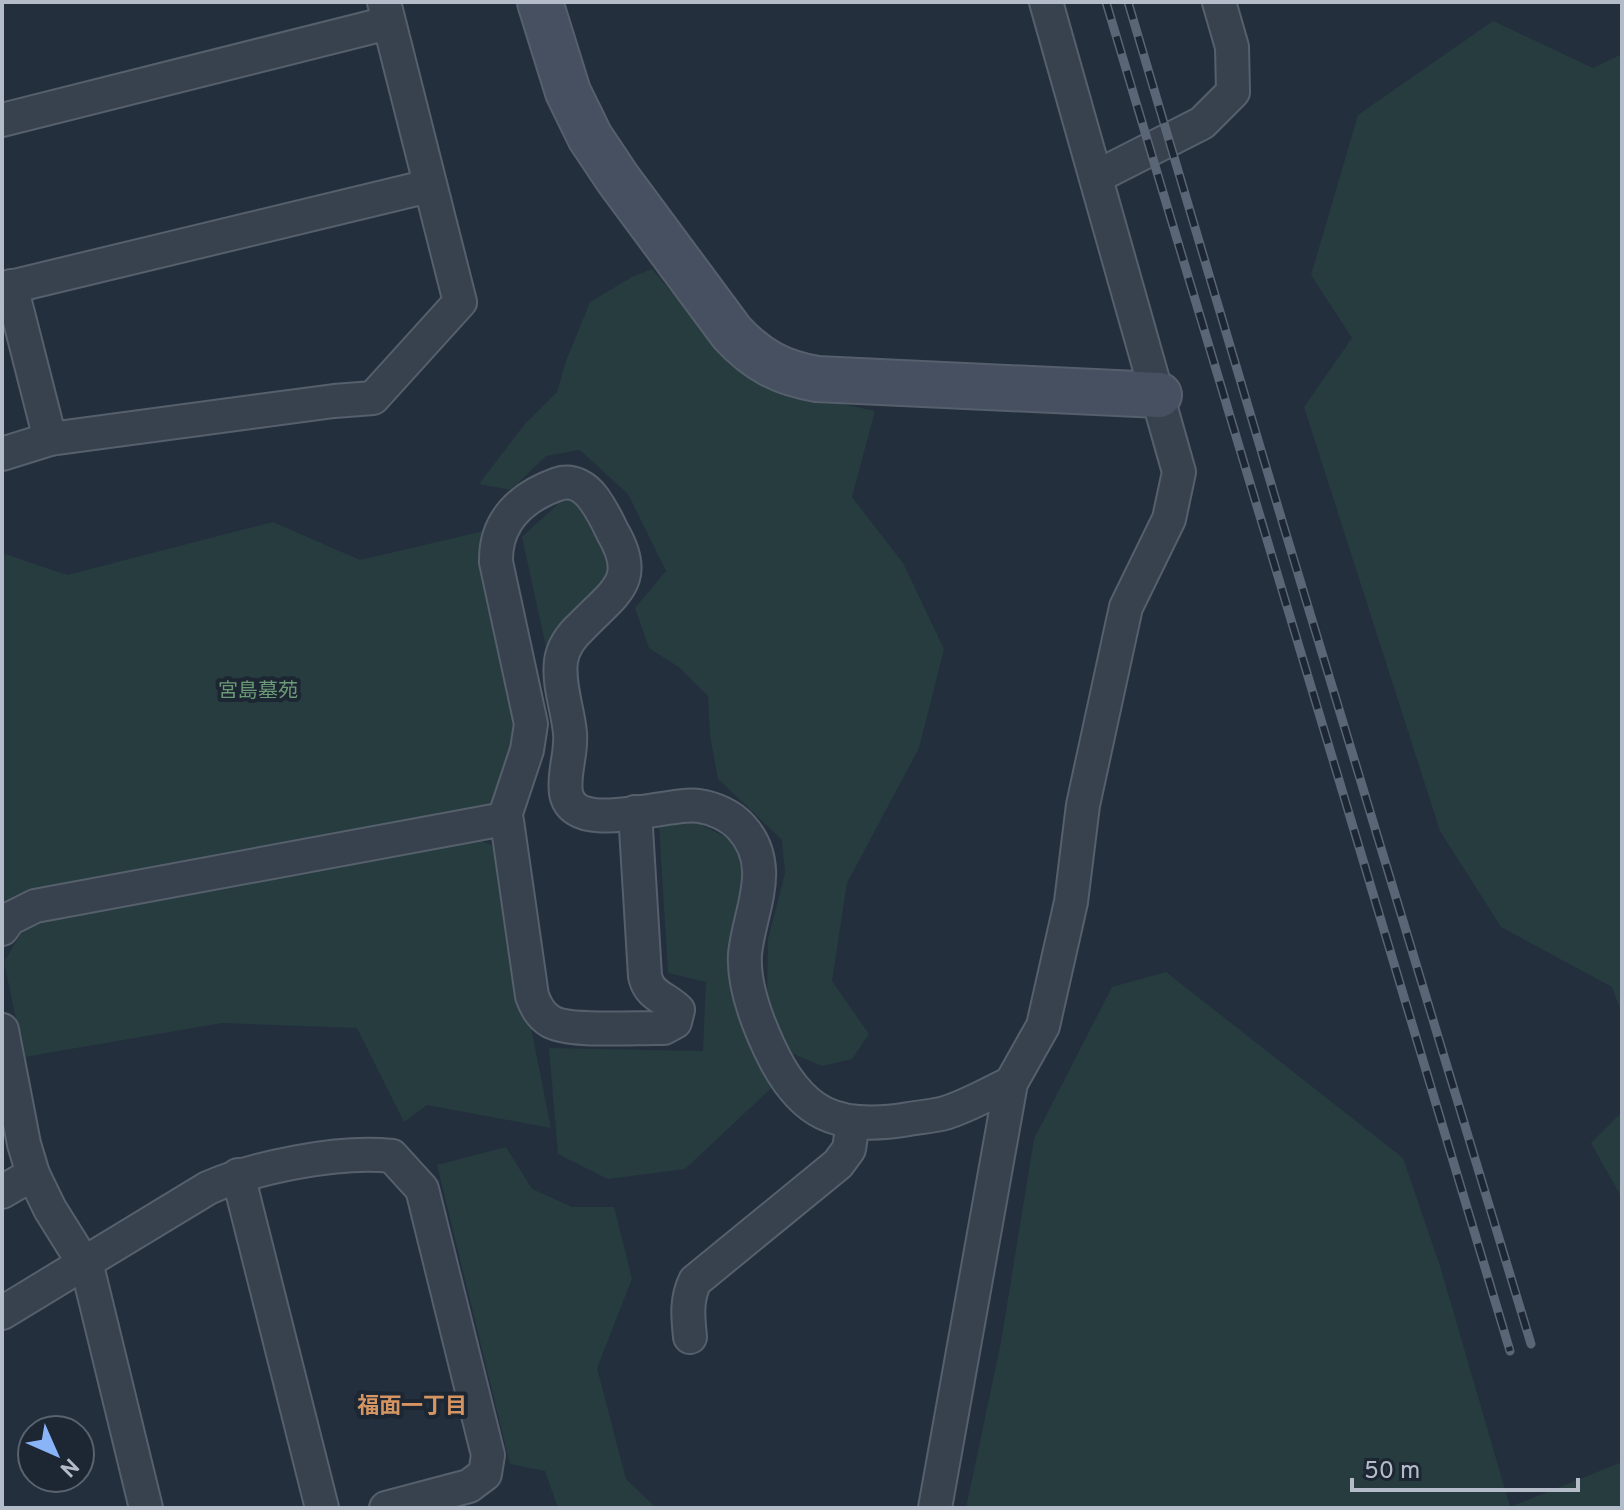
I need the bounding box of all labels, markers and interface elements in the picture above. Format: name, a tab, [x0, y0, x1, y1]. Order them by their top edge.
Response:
park label: 宮島墓苑	[218, 679, 298, 705]
district label: 福面一丁目	[357, 1394, 467, 1421]
north arrow	[16, 1414, 96, 1494]
scale bar	[1352, 1442, 1578, 1492]
text: N	[53, 1451, 84, 1482]
text: 50 m	[1364, 1457, 1420, 1487]

